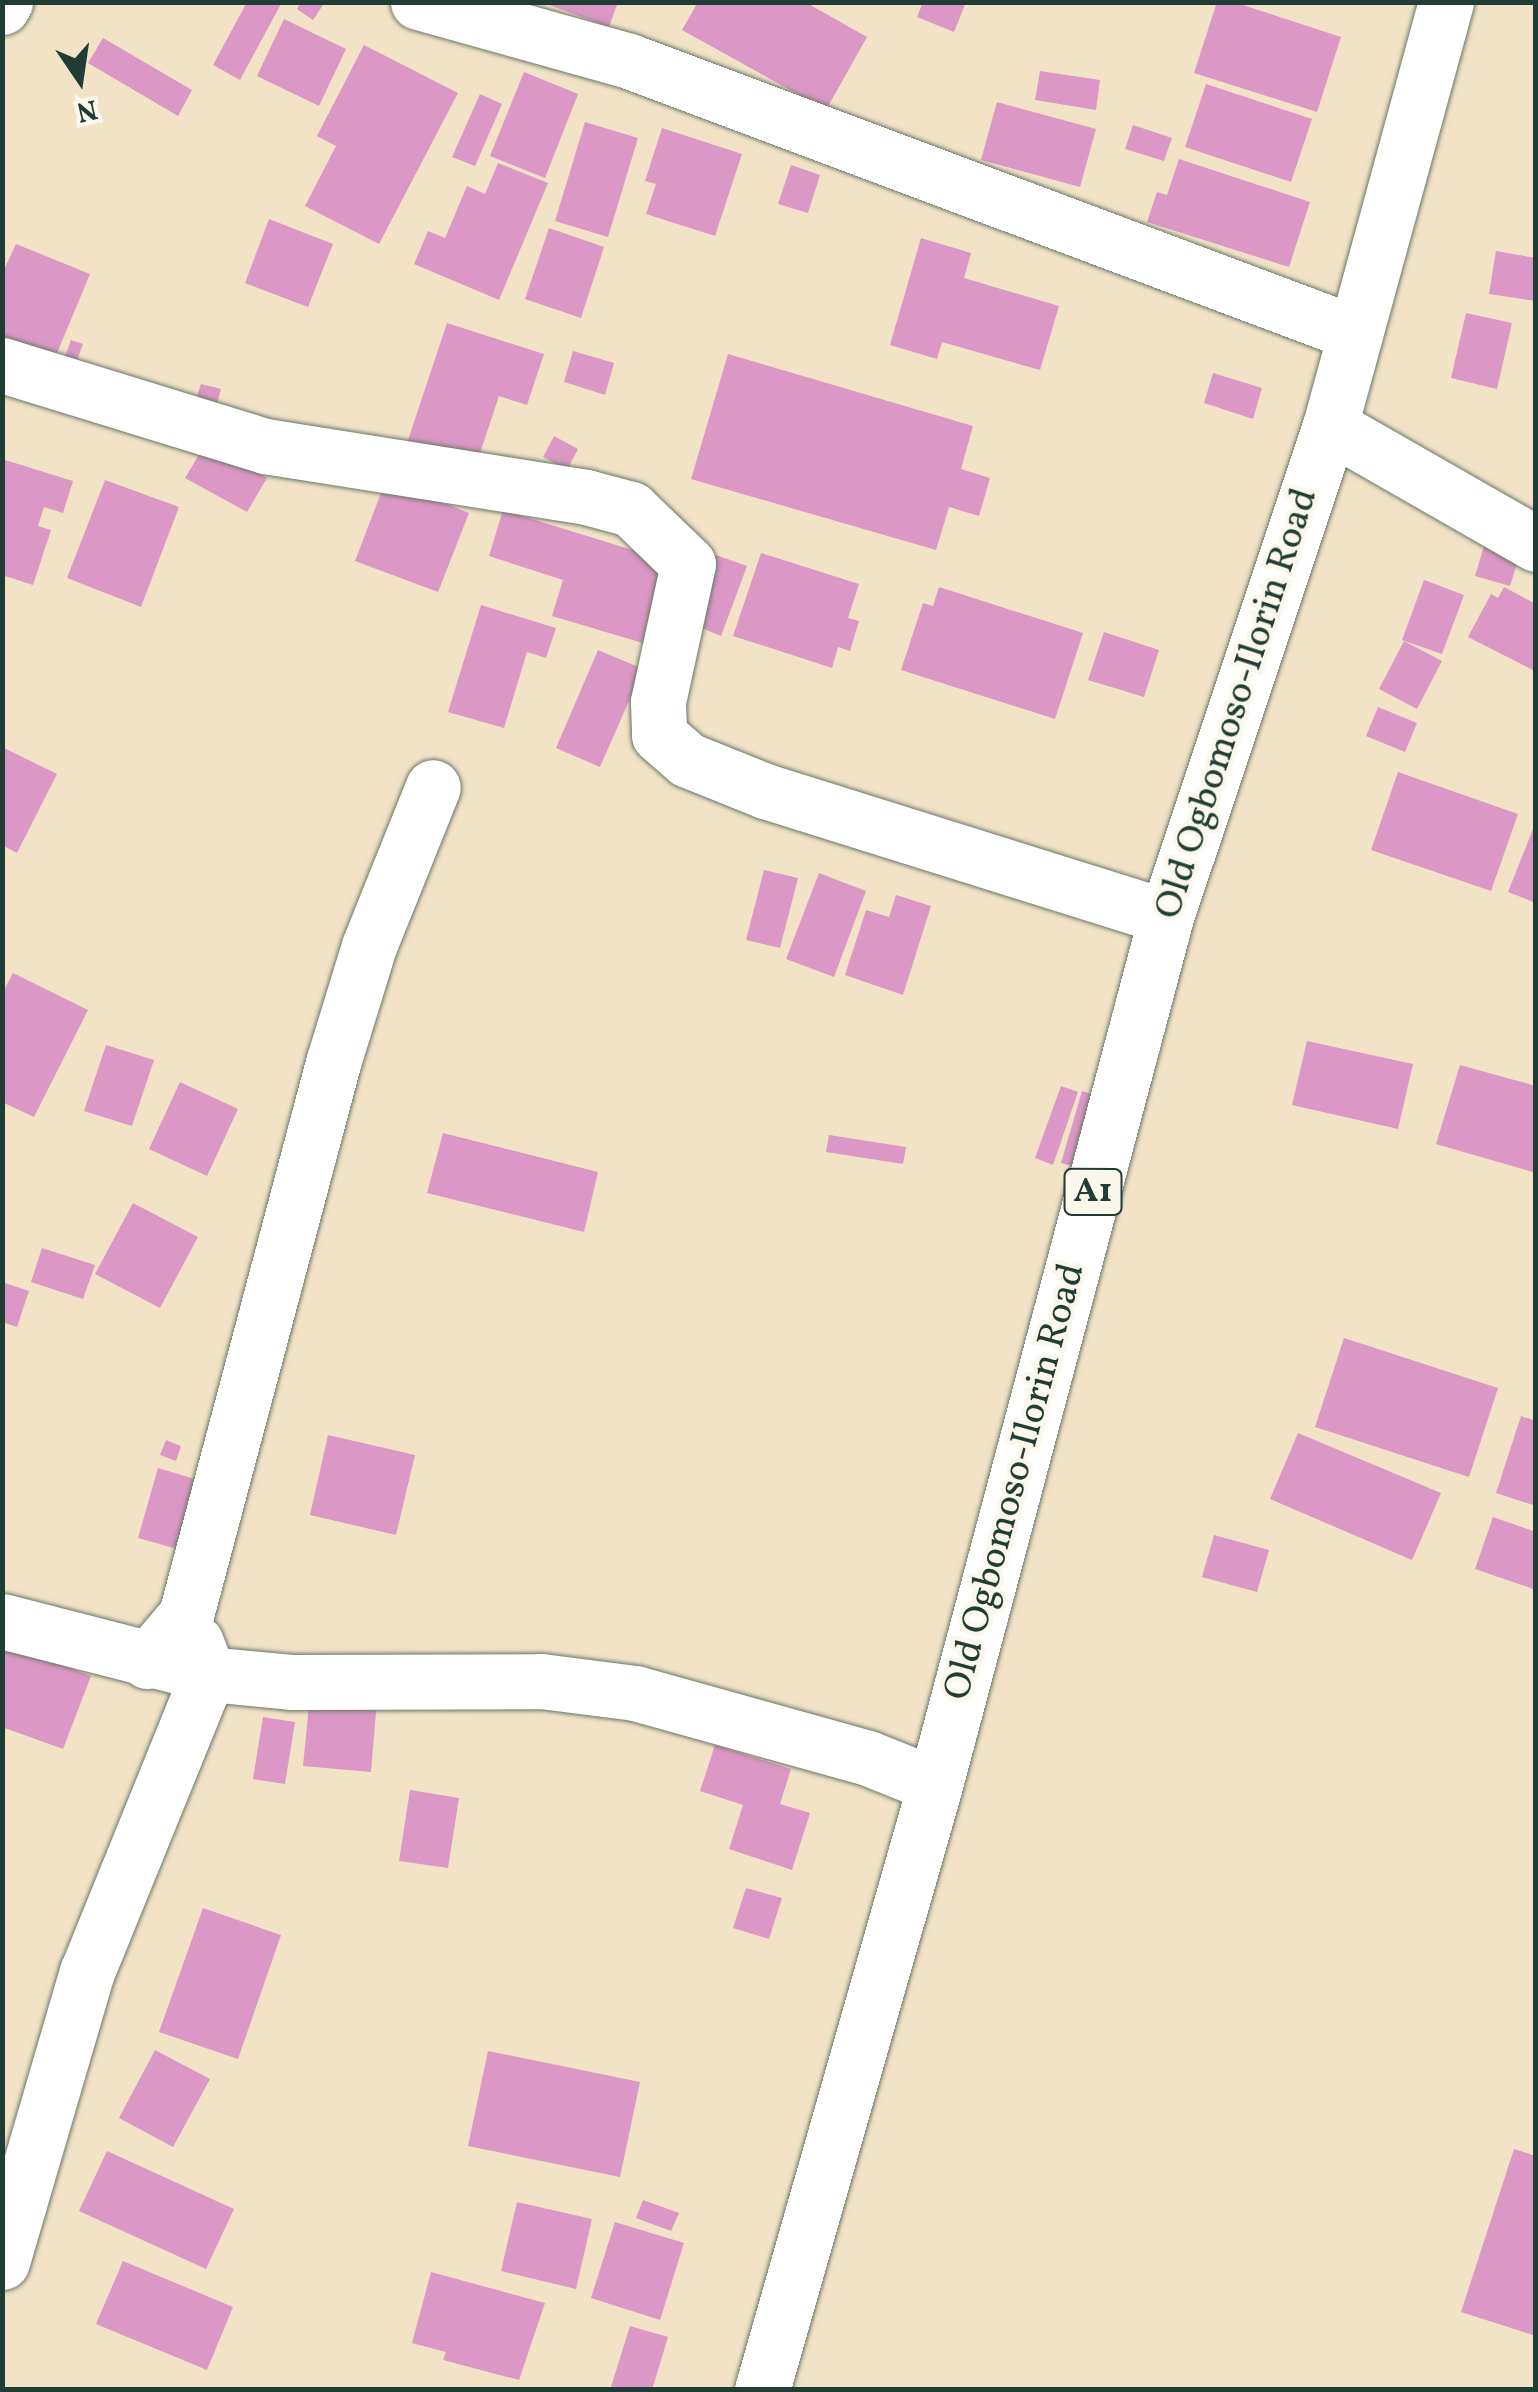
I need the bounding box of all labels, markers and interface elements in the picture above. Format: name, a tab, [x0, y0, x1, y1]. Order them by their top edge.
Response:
north arrow	[30, 30, 130, 130]
text: N	[73, 88, 101, 131]
street label: Old Ogbomoso-Ilorin Road	[1147, 483, 1329, 925]
road number: A1	[1063, 1162, 1123, 1222]
street label: Old Ogbomoso-Ilorin Road	[936, 1259, 1096, 1705]

